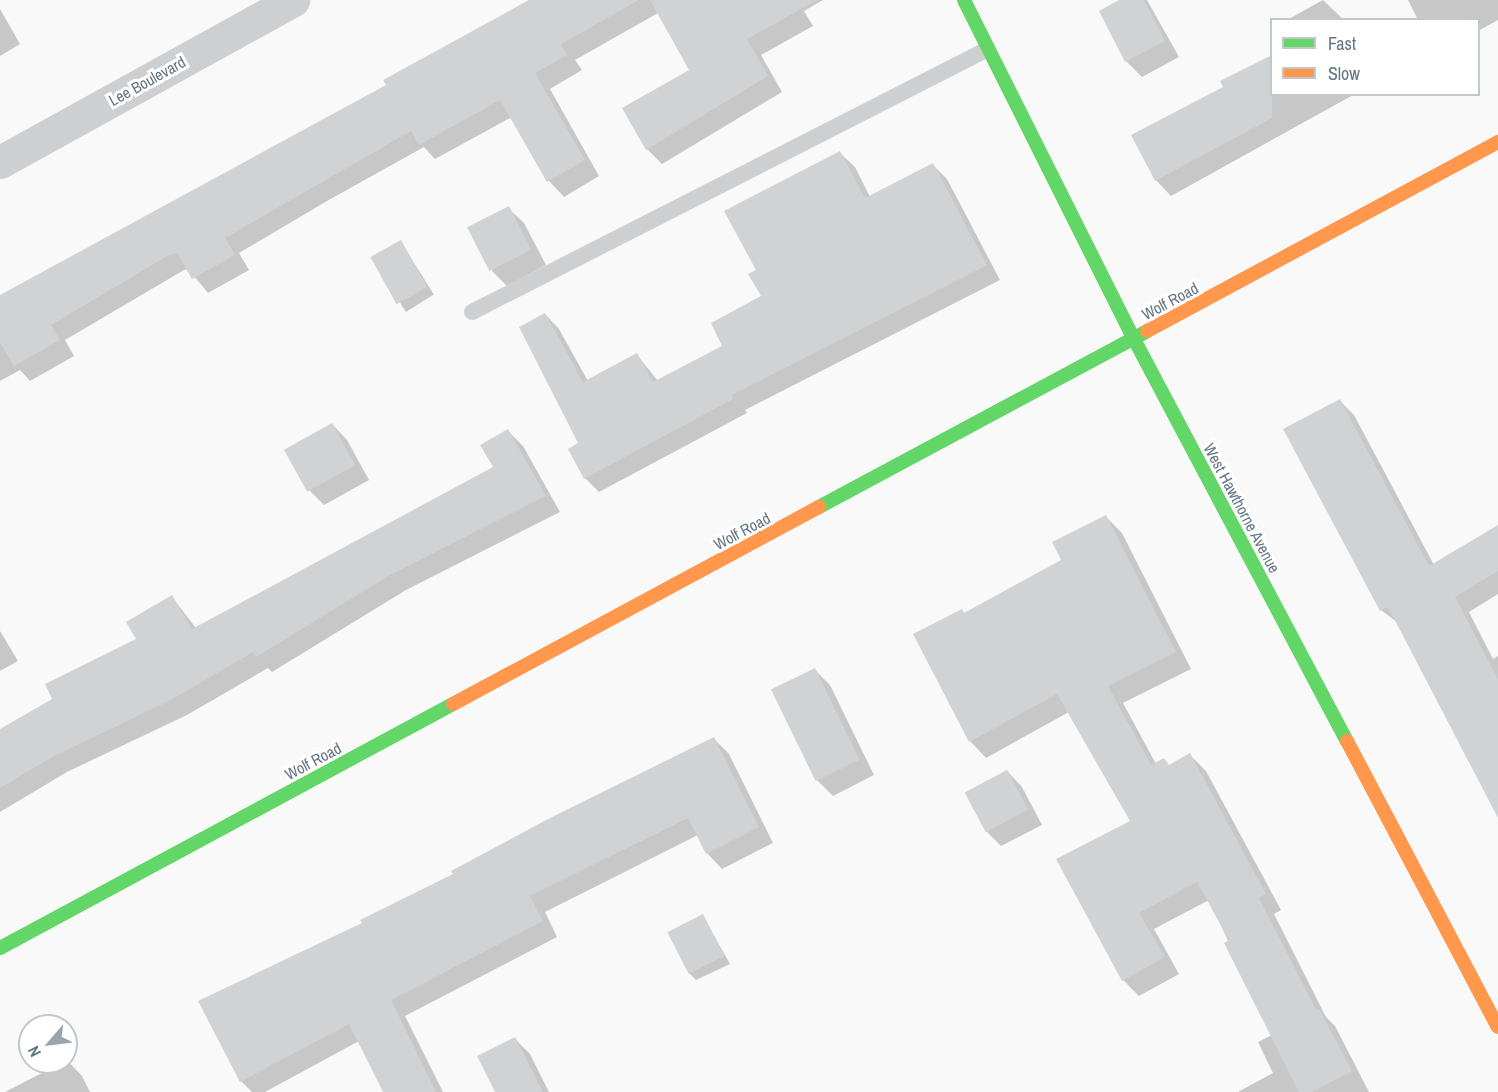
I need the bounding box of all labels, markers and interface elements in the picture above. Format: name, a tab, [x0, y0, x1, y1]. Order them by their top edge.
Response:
legend	[1270, 18, 1480, 96]
text: Fast	[1328, 31, 1356, 56]
street label: Lee Boulevard	[105, 52, 189, 110]
text: Slow	[1328, 61, 1360, 86]
street label: Wolf Road	[1139, 278, 1201, 324]
street label: West Hawthorne Avenue	[1200, 440, 1284, 576]
street label: Wolf Road	[711, 508, 773, 554]
street label: Wolf Road	[282, 738, 344, 784]
north arrow	[18, 1014, 78, 1074]
text: N	[22, 1042, 46, 1061]

